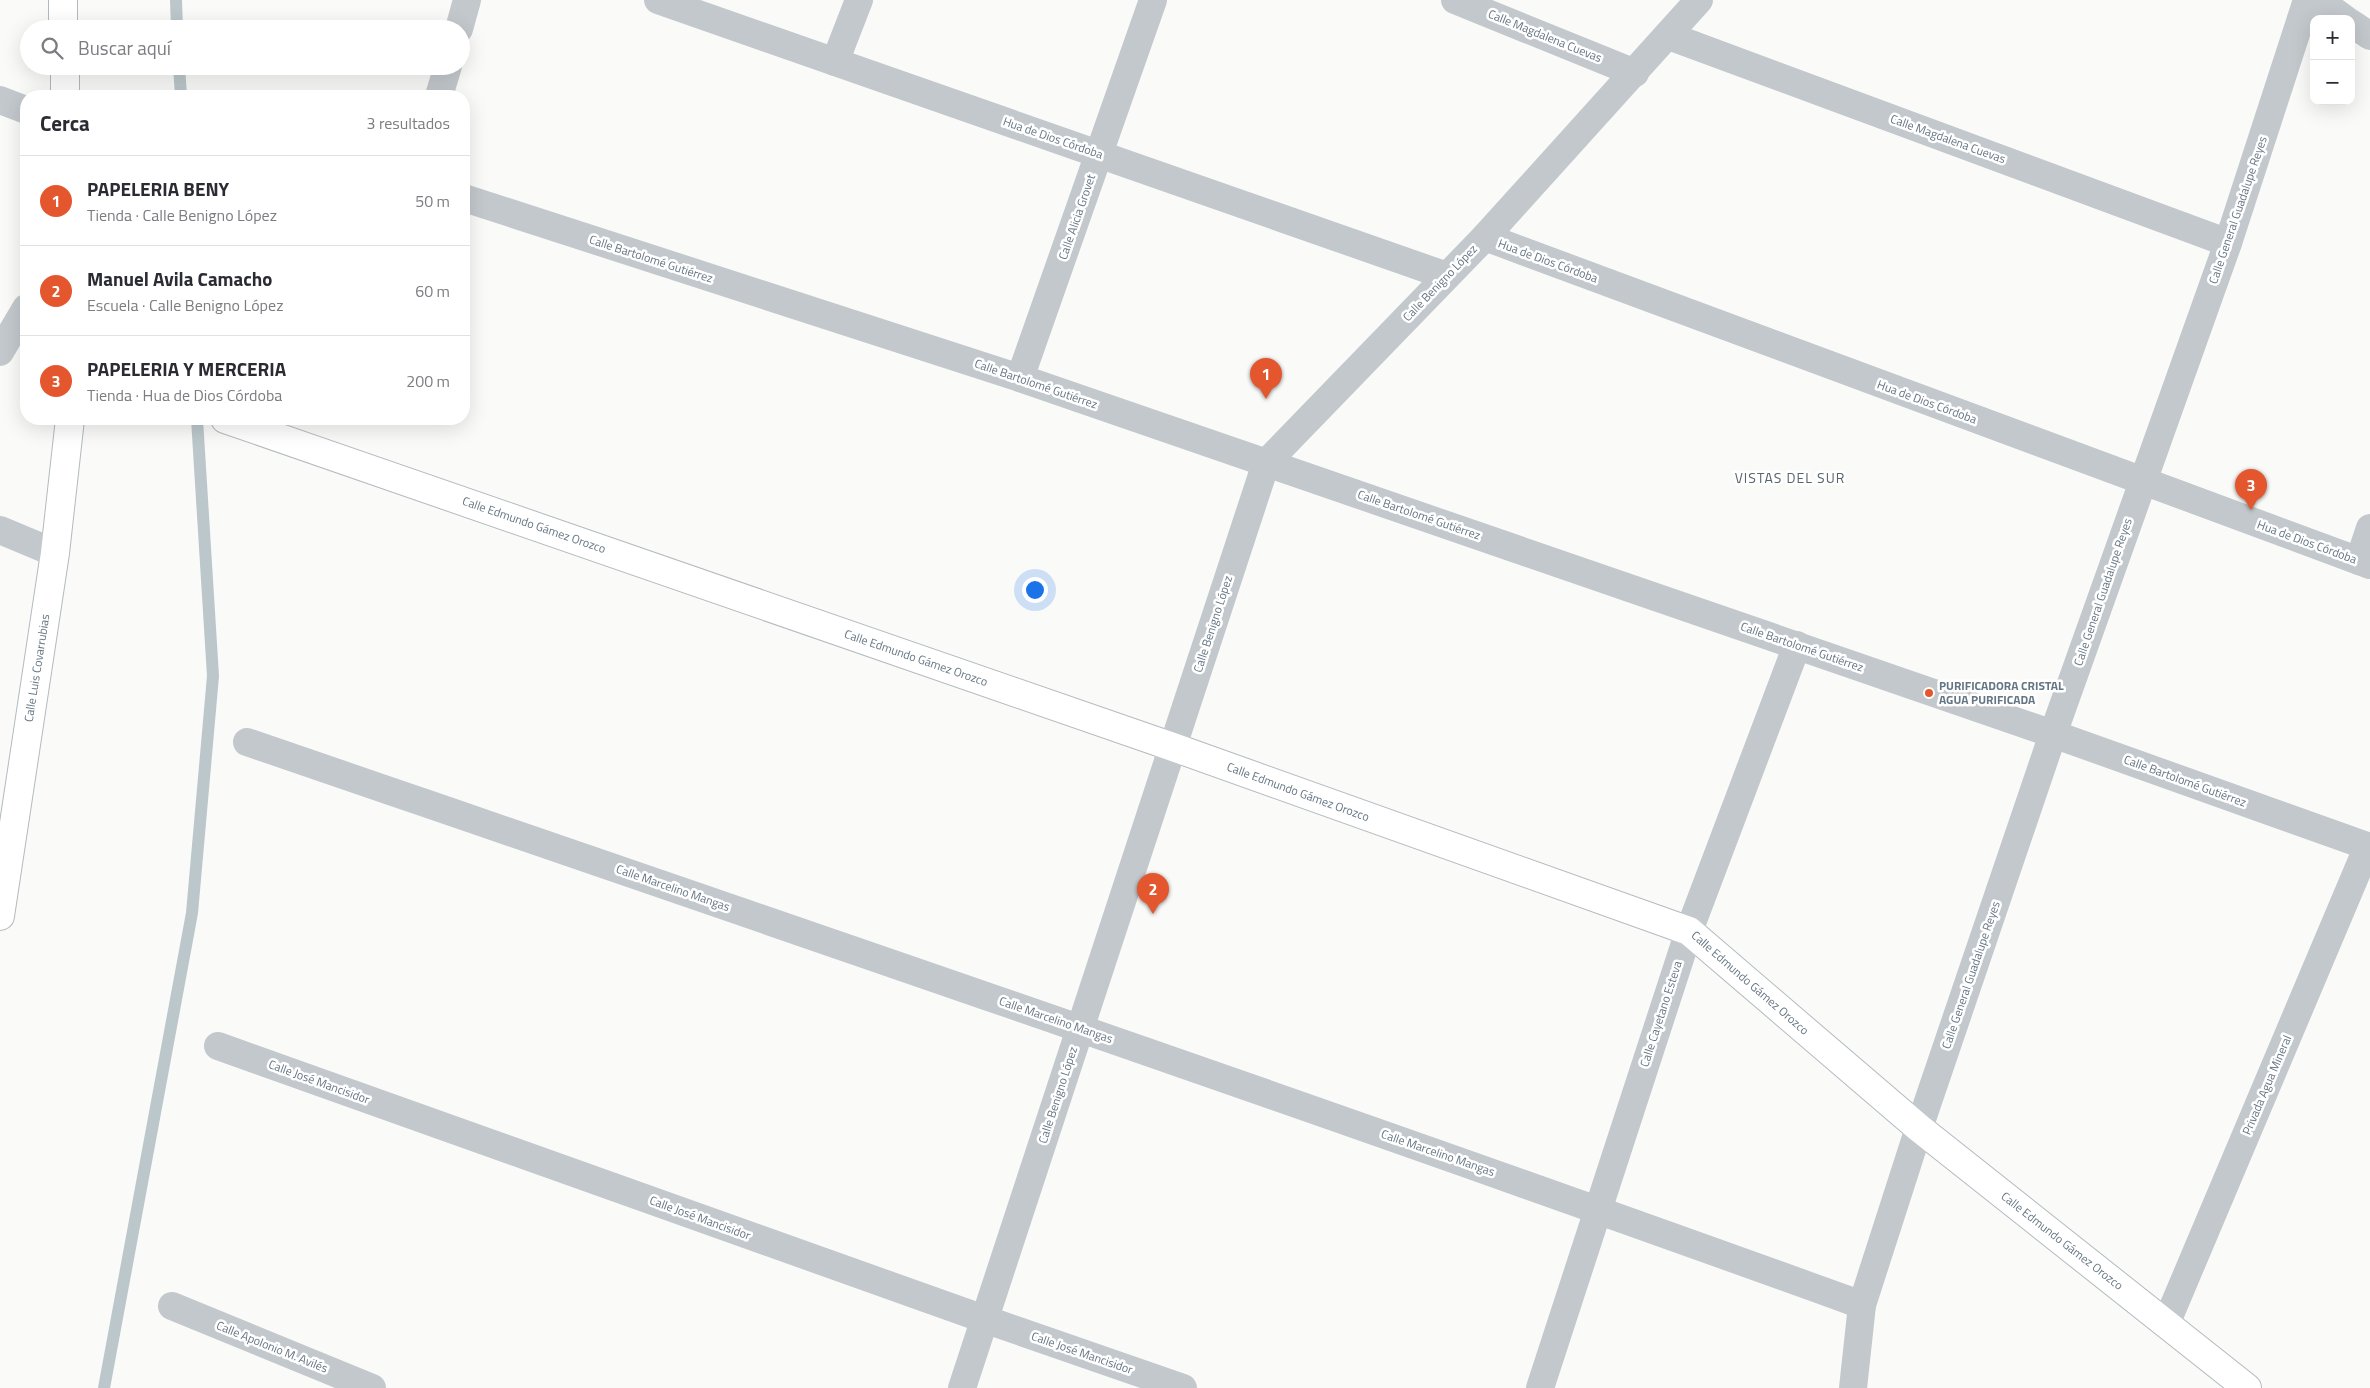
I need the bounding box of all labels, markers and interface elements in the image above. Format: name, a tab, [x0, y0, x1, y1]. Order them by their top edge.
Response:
street label: Calle Magdalena Cuevas	[1485, 4, 1605, 67]
map controls	[2310, 15, 2355, 105]
button: +	[2310, 15, 2355, 60]
search box	[20, 20, 470, 75]
text: Buscar aquí	[78, 33, 171, 62]
icon: search	[38, 34, 66, 62]
button: −	[2310, 60, 2355, 105]
text: Cerca	[40, 107, 90, 139]
street label: Calle Magdalena Cuevas	[1888, 109, 2009, 168]
text: 3 resultados	[366, 111, 450, 135]
street label: Hua de Dios Córdoba	[1000, 111, 1106, 164]
street label: Calle General Guadalupe Reyes	[2203, 133, 2272, 286]
street label: Calle Alicia Grovet	[1053, 171, 1100, 262]
text: PAPELERIA BENY	[87, 174, 229, 203]
text: 1	[52, 189, 60, 213]
text: 50 m	[415, 189, 450, 213]
text: Tienda · Calle Benigno López	[87, 203, 277, 227]
street label: Calle Bartolomé Gutiérrez	[587, 230, 715, 288]
street label: Hua de Dios Córdoba	[1496, 234, 1601, 287]
street label: Calle Benigno López	[1398, 240, 1481, 325]
text: Manuel Avila Camacho	[87, 264, 272, 293]
text: 2	[52, 279, 60, 303]
text: 60 m	[415, 279, 450, 303]
text: Escuela · Calle Benigno López	[87, 293, 283, 317]
text: PAPELERIA Y MERCERIA	[87, 354, 286, 383]
street label: Calle Bartolomé Gutiérrez	[972, 354, 1100, 414]
pin: 1	[1250, 358, 1282, 399]
text: 3	[52, 369, 60, 393]
text: 200 m	[406, 369, 450, 393]
street label: Hua de Dios Córdoba	[1875, 375, 1980, 428]
text: Tienda · Hua de Dios Córdoba	[87, 383, 282, 407]
district label: VISTAS DEL SUR	[1735, 467, 1845, 488]
pin: 3	[2235, 469, 2267, 510]
street label: Calle Bartolomé Gutiérrez	[1355, 485, 1483, 545]
street label: Calle Edmundo Gámez Orozco	[460, 491, 608, 558]
street label: Calle General Guadalupe Reyes	[2068, 515, 2137, 668]
street label: Hua de Dios Córdoba	[2255, 515, 2360, 568]
street label: Calle Benigno López	[1188, 573, 1237, 675]
your location	[1022, 577, 1048, 603]
street label: Calle Luis Covarrubias	[19, 612, 54, 723]
street label: Calle Bartolomé Gutiérrez	[1738, 617, 1866, 677]
street label: Calle Edmundo Gámez Orozco	[842, 624, 990, 691]
place label: PURIFICADORA CRISTAL AGUA PURIFICADA	[1939, 676, 2064, 709]
marker: PURIFICADORA CRISTAL AGUA PURIFICADA	[1923, 687, 1935, 699]
street label: Calle Bartolomé Gutiérrez	[2121, 750, 2249, 812]
street label: Calle Edmundo Gámez Orozco	[1224, 757, 1372, 826]
street label: Calle Marcelino Mangas	[614, 859, 733, 916]
pin: 2	[1137, 873, 1169, 914]
street label: Calle General Guadalupe Reyes	[1936, 898, 2005, 1051]
street label: Calle Edmundo Gámez Orozco	[1687, 926, 1813, 1039]
street label: Calle Cayetano Esteva	[1634, 958, 1687, 1069]
street label: Calle Marcelino Mangas	[997, 991, 1116, 1048]
street label: Privada Agua Mineral	[2237, 1032, 2296, 1138]
street label: Calle Benigno López	[1033, 1044, 1082, 1146]
street label: Calle José Mancisidor	[266, 1054, 372, 1109]
street label: Calle Marcelino Mangas	[1379, 1124, 1498, 1181]
street label: Calle Edmundo Gámez Orozco	[1997, 1187, 2127, 1294]
street label: Calle José Mancisidor	[647, 1190, 753, 1245]
street label: Calle Apolonio M. Avilés	[214, 1315, 331, 1378]
street label: Calle José Mancisidor	[1029, 1326, 1135, 1379]

